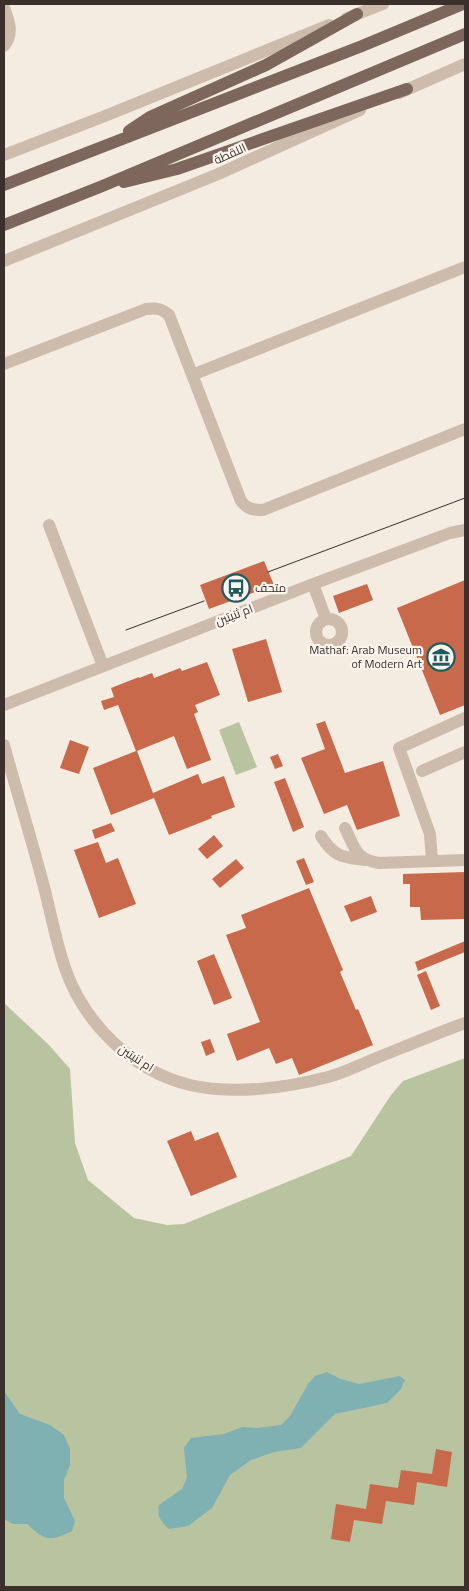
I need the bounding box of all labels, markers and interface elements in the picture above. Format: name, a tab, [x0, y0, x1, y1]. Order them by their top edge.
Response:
street label: اللقطة	[210, 138, 249, 169]
bus stop icon: متحف	[221, 573, 251, 603]
place label: متحف	[255, 578, 286, 597]
street label: ام ثنيتين	[212, 599, 255, 630]
place label: Mathaf: Arab Museum of Modern Art	[309, 640, 423, 673]
museum icon: Mathaf: Arab Museum of Modern Art	[426, 642, 456, 672]
street label: ام ثنيتين	[115, 1039, 158, 1076]

